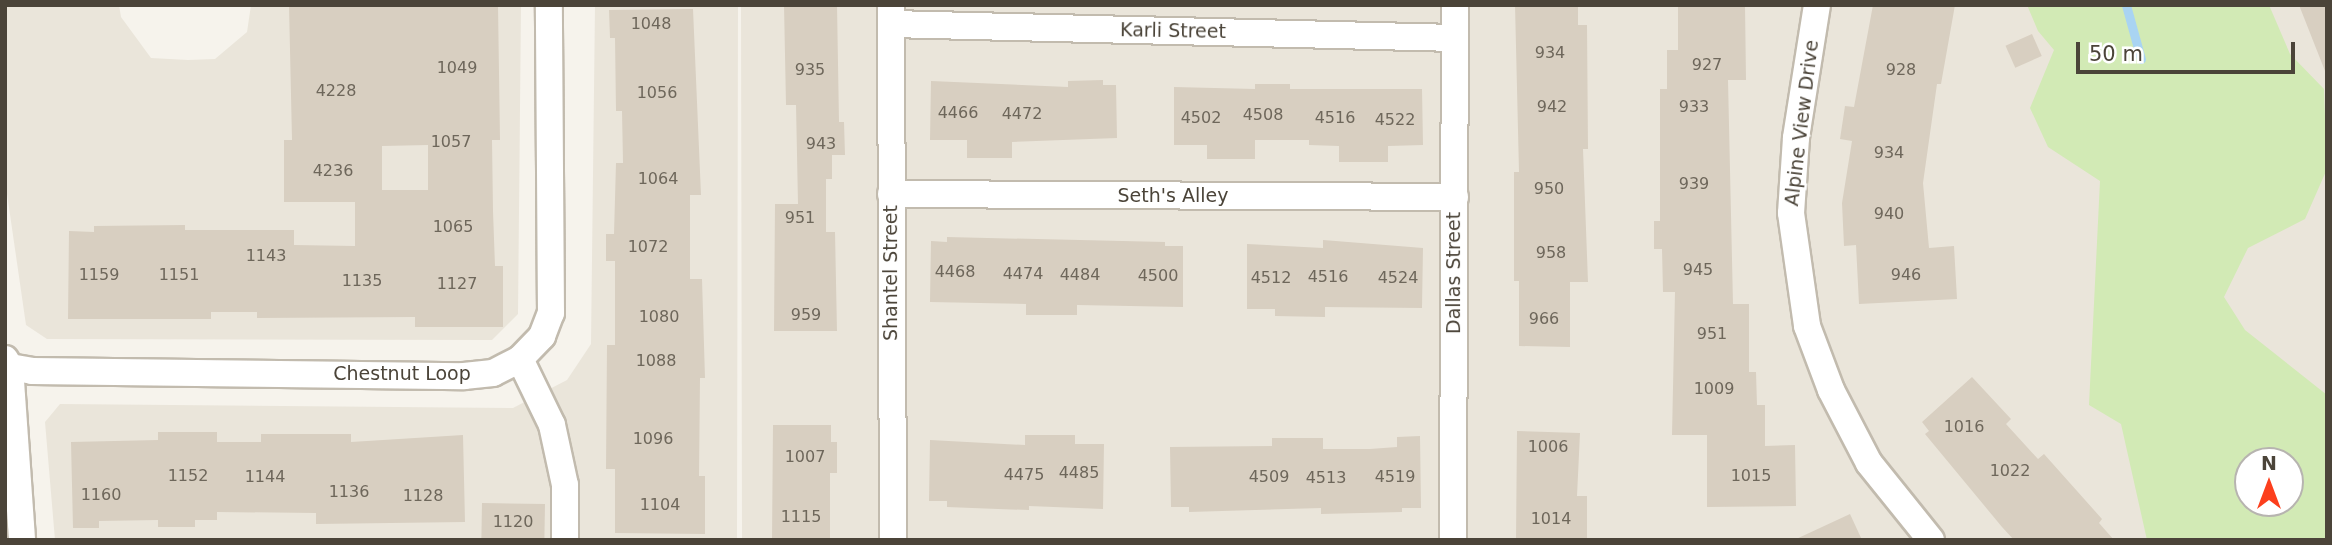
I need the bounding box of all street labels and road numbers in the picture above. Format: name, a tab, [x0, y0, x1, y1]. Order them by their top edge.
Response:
street label: Karli Street	[1120, 19, 1226, 43]
street label: Alpine View Drive	[1780, 39, 1824, 207]
street label: Seth's Alley	[1118, 185, 1228, 207]
street label: Shantel Street	[880, 205, 902, 341]
street label: Dallas Street	[1443, 212, 1465, 334]
street label: Chestnut Loop	[333, 363, 471, 385]

